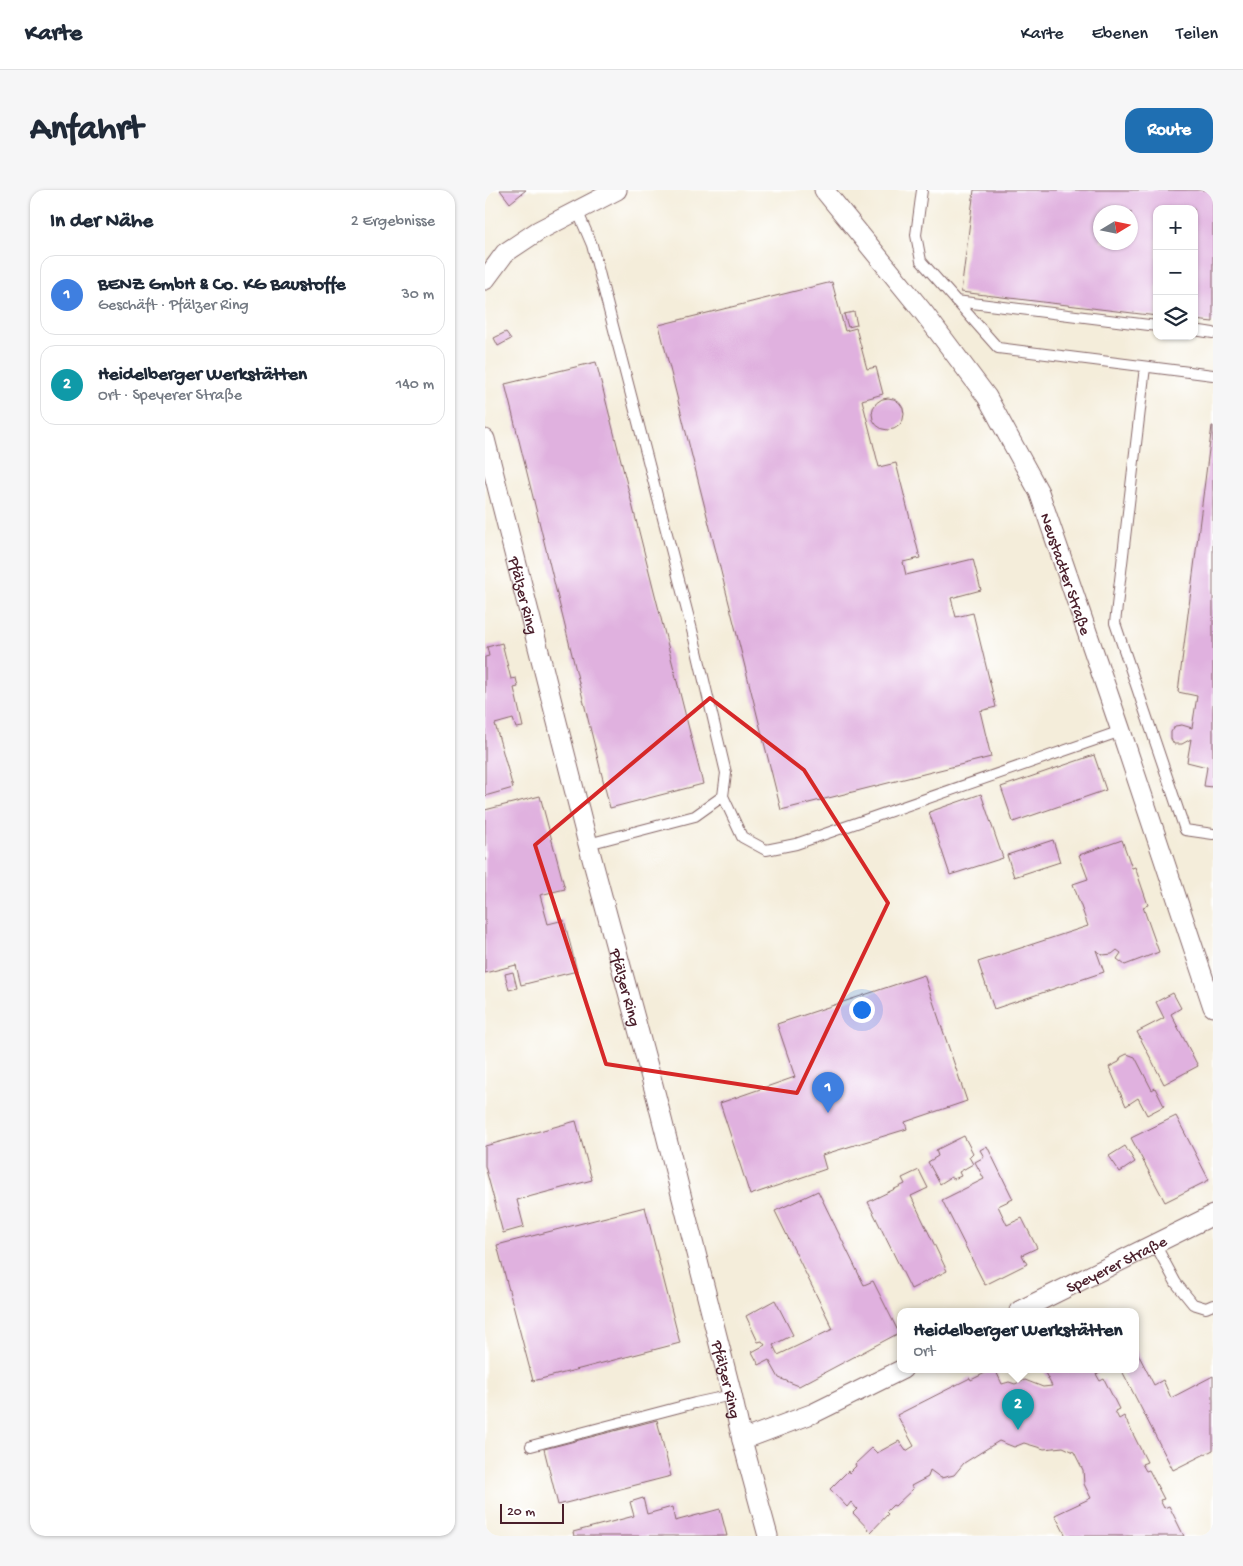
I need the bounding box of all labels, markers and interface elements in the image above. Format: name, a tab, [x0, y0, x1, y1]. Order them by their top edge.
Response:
text: Karte	[25, 20, 82, 49]
text: Karte	[1021, 24, 1064, 45]
text: Ebenen	[1092, 24, 1148, 45]
text: Teilen	[1176, 24, 1218, 45]
button: Route	[1125, 108, 1213, 153]
text: Anfahrt	[30, 110, 143, 151]
north arrow	[1093, 205, 1138, 250]
map controls	[1153, 205, 1198, 340]
button: +	[1153, 205, 1198, 250]
text: In der Nähe	[50, 210, 153, 235]
text: 2 Ergebnisse	[351, 213, 435, 232]
button: −	[1153, 250, 1198, 295]
text: BENZ GmbH & Co. KG Baustoffe	[98, 274, 346, 297]
text: 1	[64, 286, 70, 305]
text: 30 m	[401, 286, 434, 305]
button: layers	[1153, 295, 1198, 340]
text: Geschäft · Pfälzer Ring	[98, 297, 249, 316]
text: Heidelberger Werkstätten	[98, 364, 307, 387]
text: 2	[63, 376, 71, 395]
text: 140 m	[396, 376, 434, 395]
text: Ort · Speyerer Straße	[98, 387, 242, 406]
street label: Neustadter Straße	[1034, 511, 1094, 639]
street label: Pfälzer Ring	[502, 554, 540, 637]
street label: Pfälzer Ring	[603, 946, 643, 1029]
your location	[849, 997, 875, 1023]
pin: 1	[812, 1072, 844, 1113]
street label: Speyerer Straße	[1064, 1233, 1171, 1299]
popup	[897, 1308, 1139, 1373]
text: Heidelberger Werkstätten	[913, 1320, 1123, 1343]
street label: Pfälzer Ring	[705, 1338, 743, 1421]
text: Ort	[913, 1343, 935, 1362]
pin: 2	[1002, 1389, 1034, 1430]
scale bar	[500, 1501, 564, 1524]
text: 20 m	[507, 1504, 535, 1521]

